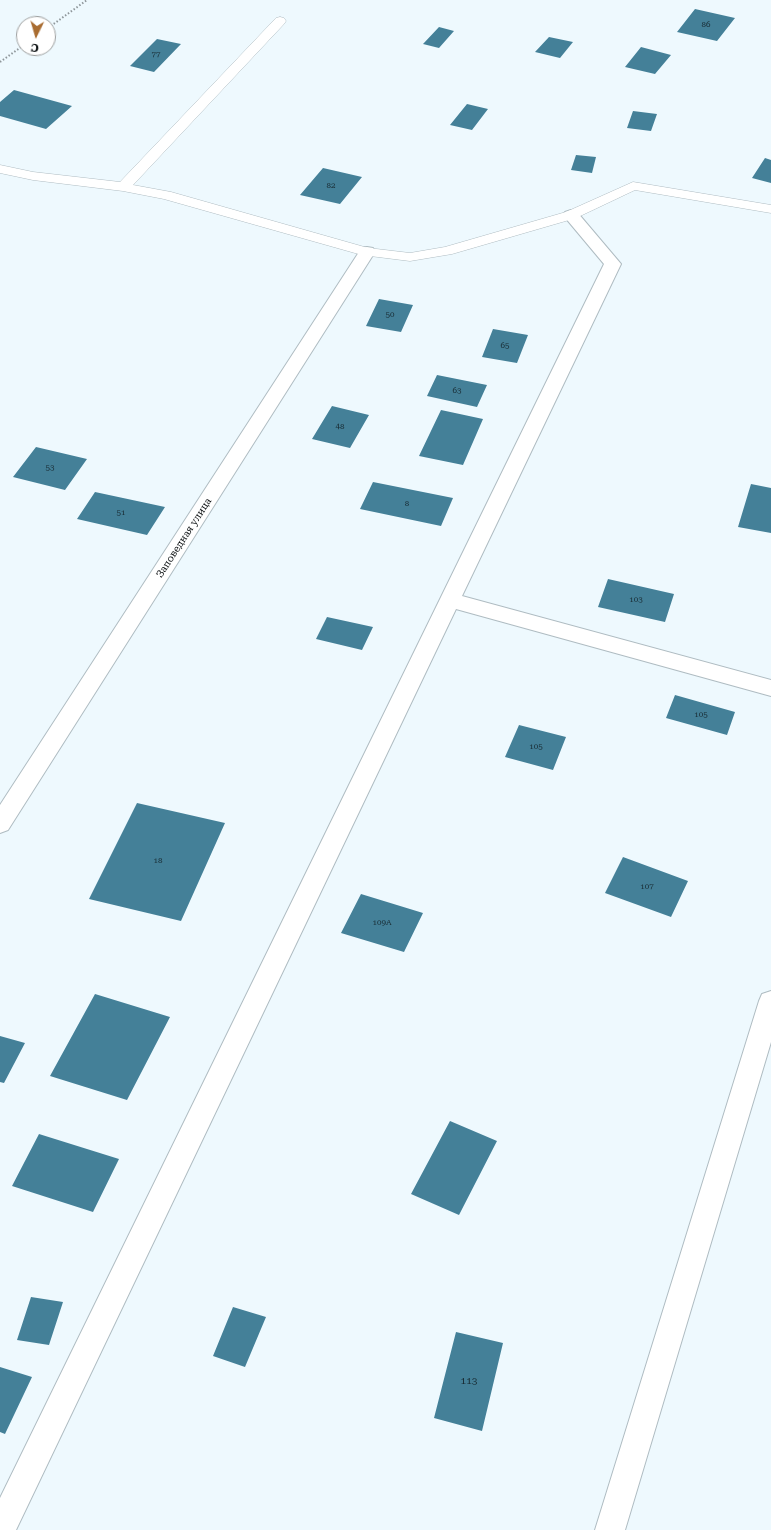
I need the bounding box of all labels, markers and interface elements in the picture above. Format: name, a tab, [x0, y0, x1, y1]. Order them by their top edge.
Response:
north arrow	[16, 16, 56, 56]
house number: 86	[702, 20, 710, 30]
text: С	[31, 41, 39, 54]
house number: 77	[152, 50, 160, 60]
house number: 82	[327, 181, 335, 191]
house number: 50	[386, 310, 394, 320]
house number: 65	[501, 341, 509, 351]
house number: 63	[453, 386, 461, 396]
house number: 48	[336, 422, 344, 432]
house number: 53	[46, 463, 54, 473]
street label: Заповедная улица	[154, 496, 214, 580]
house number: 8	[405, 499, 409, 509]
house number: 51	[117, 508, 125, 518]
house number: 103	[629, 595, 643, 605]
house number: 105	[694, 710, 708, 720]
house number: 105	[529, 742, 543, 752]
house number: 18	[154, 856, 162, 866]
house number: 107	[640, 882, 654, 892]
house number: 109А	[372, 918, 392, 928]
house number: 113	[461, 1375, 477, 1387]

